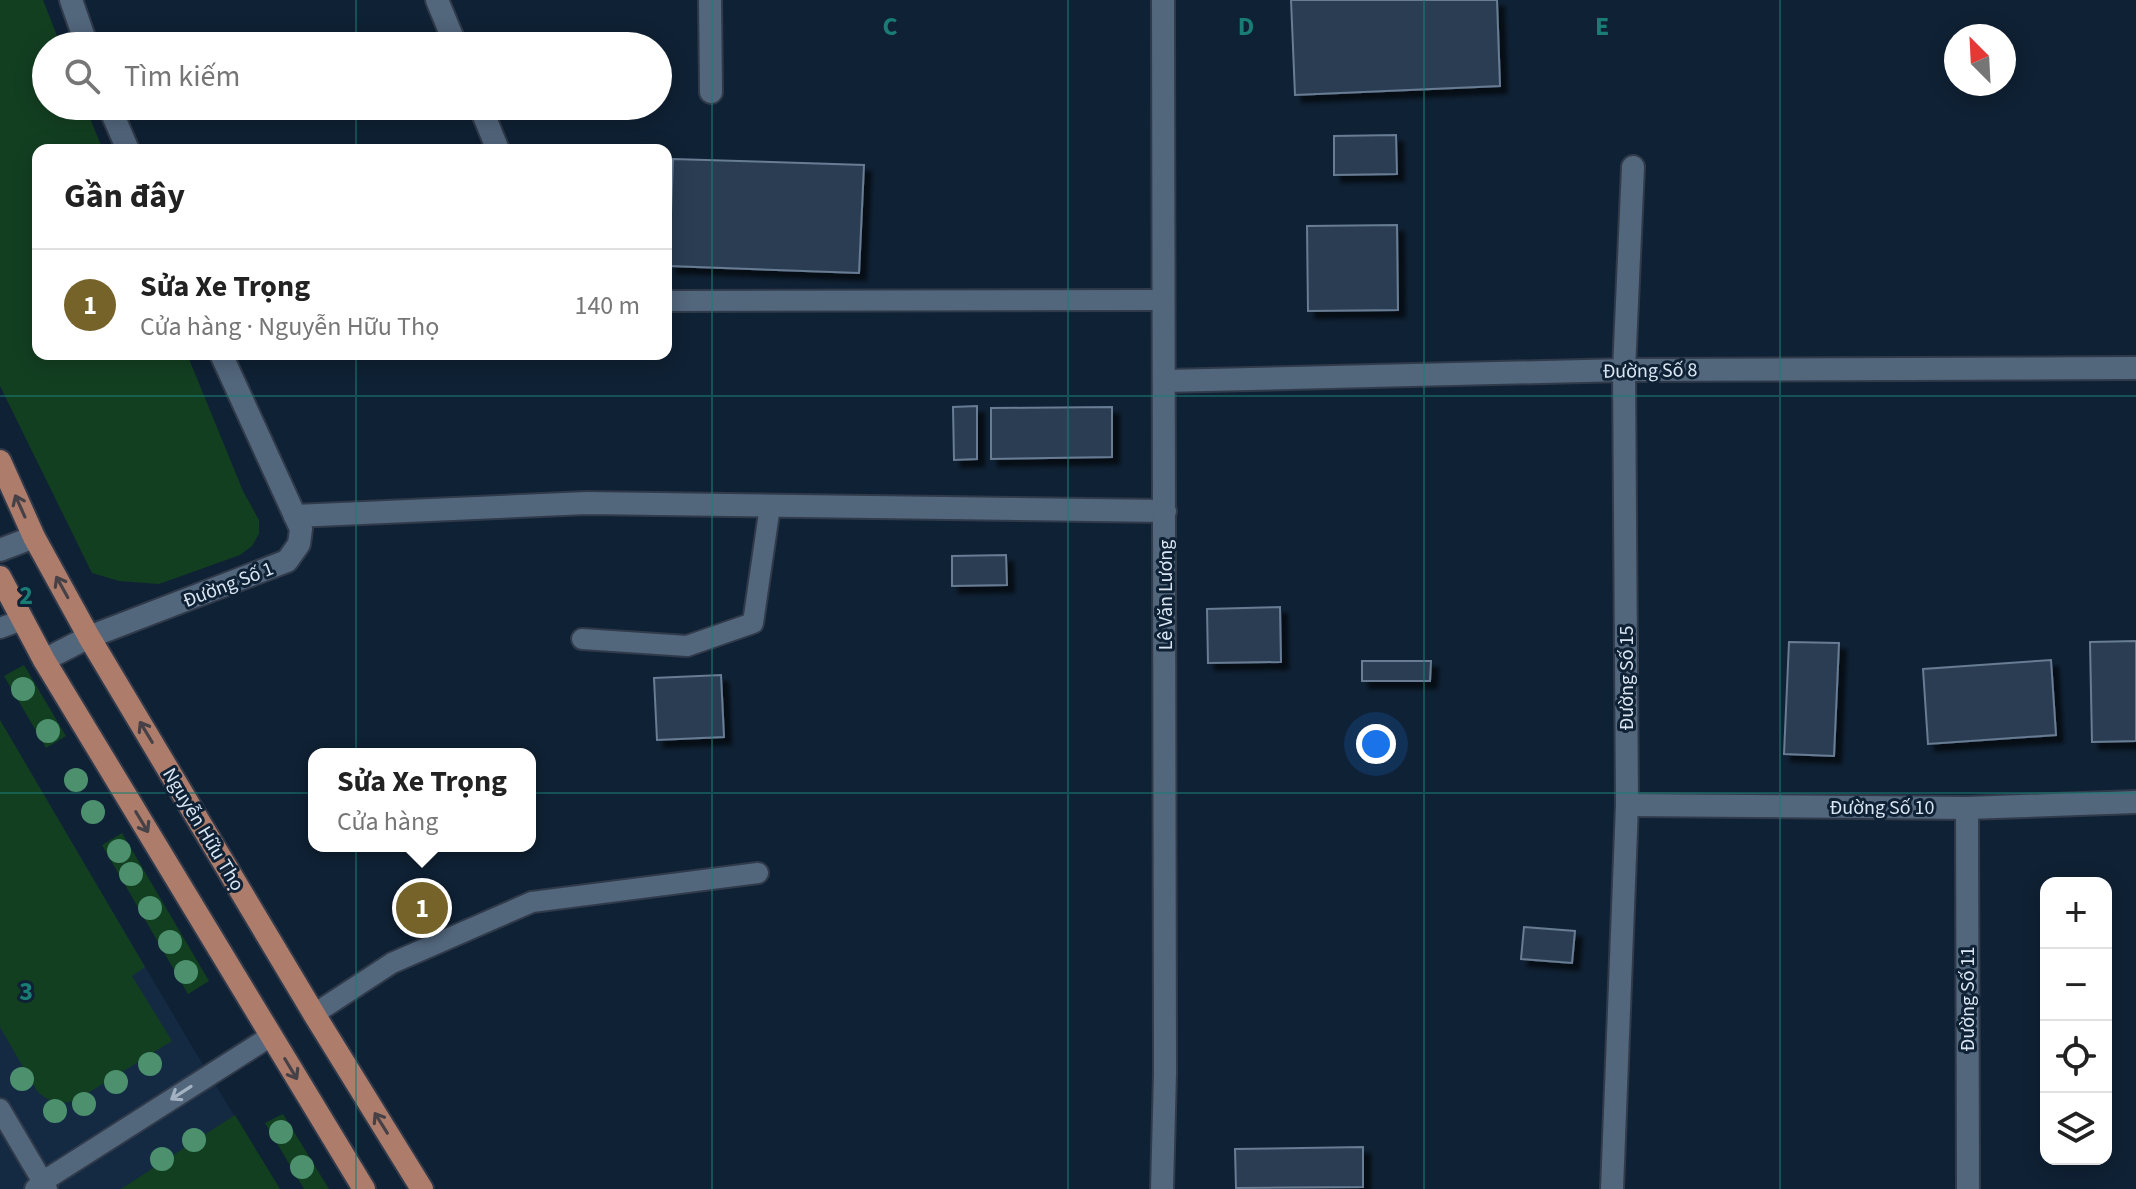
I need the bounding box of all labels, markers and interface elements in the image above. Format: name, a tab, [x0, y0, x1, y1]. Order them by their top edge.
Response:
text: C	[882, 8, 898, 45]
text: D	[1238, 8, 1254, 45]
text: E	[1595, 8, 1609, 45]
north arrow	[1944, 24, 2016, 96]
search box	[32, 32, 672, 120]
icon: search	[60, 54, 104, 98]
text: Tìm kiếm	[124, 55, 240, 98]
text: Gần đây	[64, 172, 185, 221]
text: Sửa Xe Trọng	[140, 265, 310, 308]
text: 1	[83, 287, 97, 324]
text: 140 m	[574, 287, 640, 324]
text: Cửa hàng · Nguyễn Hữu Thọ	[140, 308, 439, 345]
street label: Đường Số 8	[1602, 356, 1698, 386]
one-way arrow	[12, 494, 27, 519]
street label: Lê Văn Lương	[1152, 540, 1180, 650]
street label: Đường Số 1	[179, 555, 278, 615]
one-way arrow	[54, 576, 70, 599]
text: 2	[19, 577, 33, 614]
street label: Đường Số 15	[1613, 626, 1641, 730]
one-way arrow	[138, 721, 154, 744]
your location	[1356, 724, 1396, 764]
popup	[308, 748, 536, 852]
text: Sửa Xe Trọng	[337, 760, 507, 803]
street label: Nguyễn Hữu Thọ	[155, 763, 251, 896]
street label: Đường Số 10	[1830, 794, 1934, 822]
text: Cửa hàng	[337, 803, 438, 840]
one-way arrow	[134, 810, 150, 833]
map controls	[2040, 877, 2112, 1165]
button: +	[2040, 877, 2112, 949]
pin: 1	[396, 878, 448, 938]
street label: Đường Số 11	[1954, 947, 1982, 1051]
button: −	[2040, 949, 2112, 1021]
text: 3	[19, 973, 33, 1010]
button: locate	[2040, 1021, 2112, 1093]
one-way arrow	[283, 1057, 299, 1080]
one-way arrow	[170, 1085, 193, 1101]
button: layers	[2040, 1093, 2112, 1165]
one-way arrow	[373, 1112, 390, 1134]

